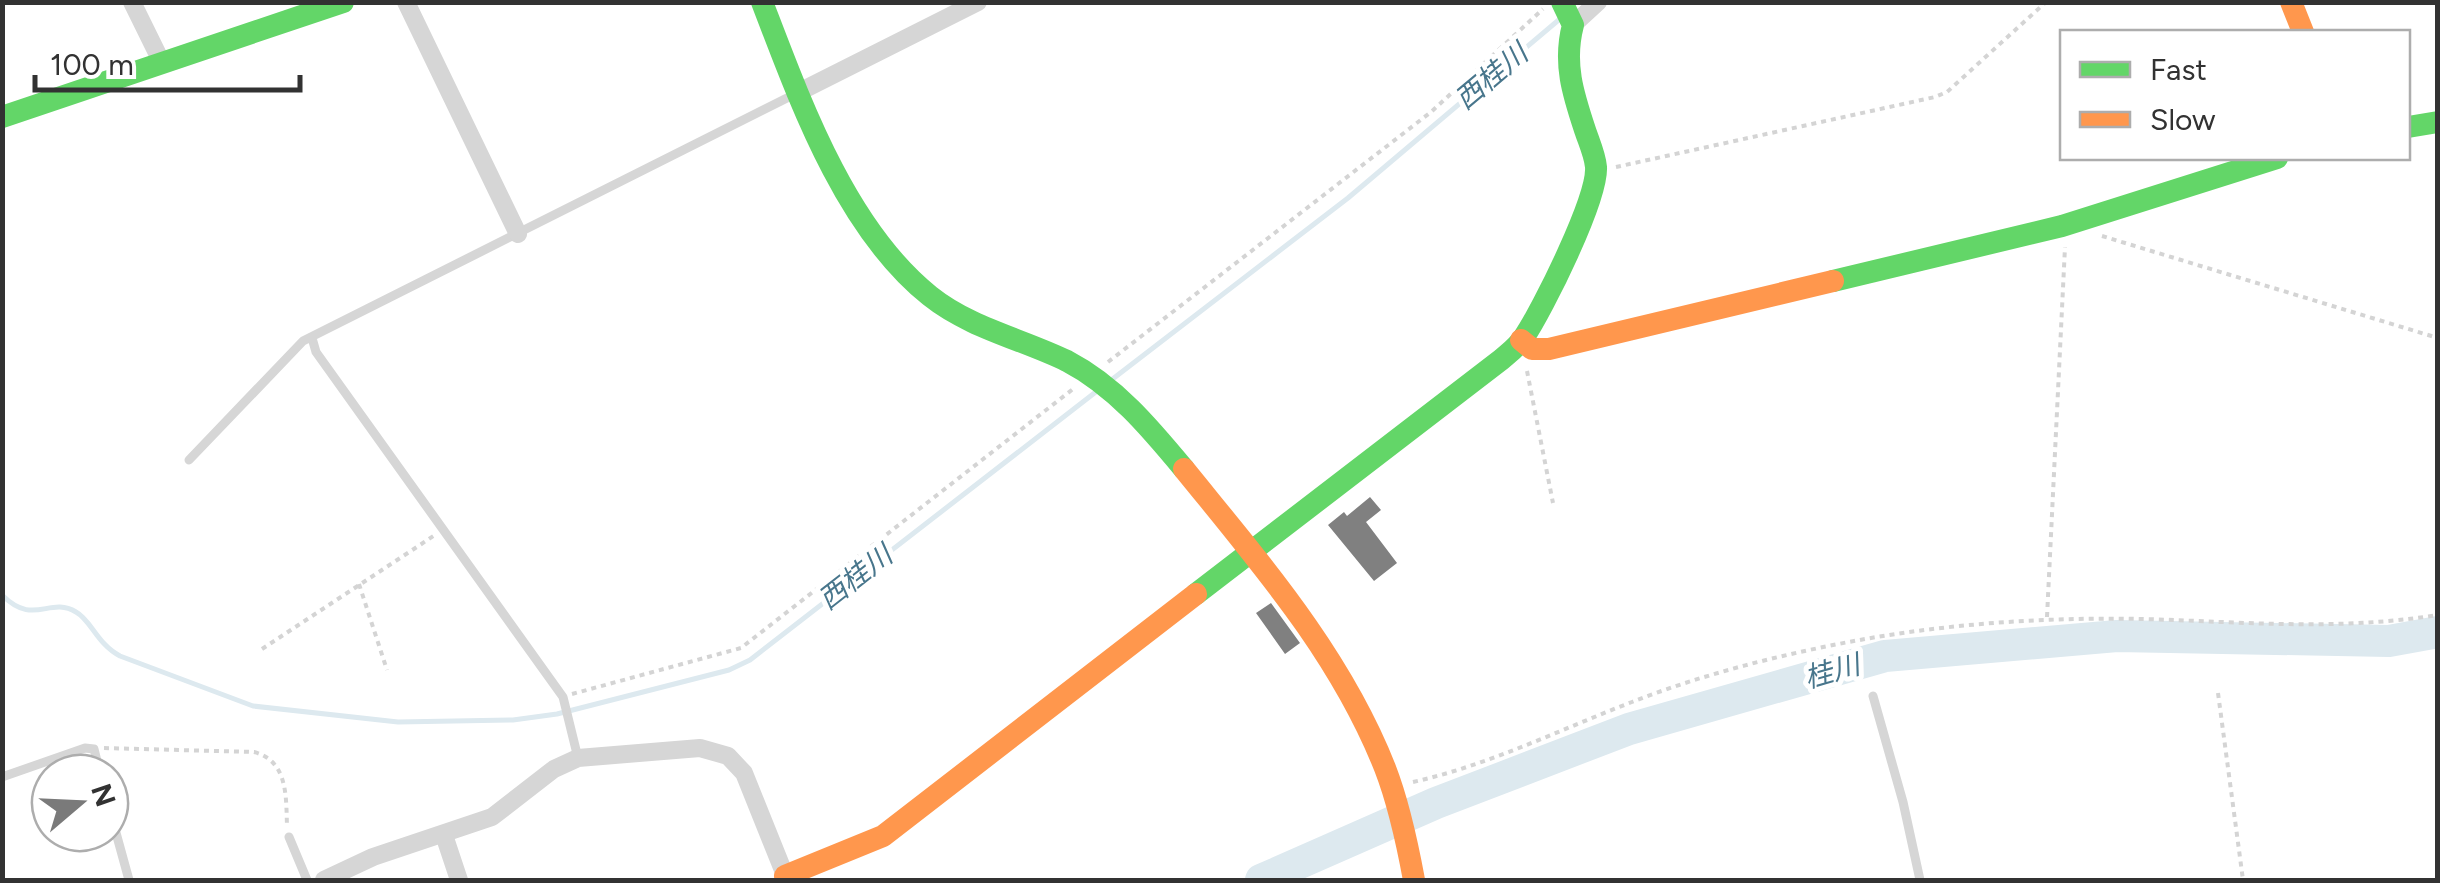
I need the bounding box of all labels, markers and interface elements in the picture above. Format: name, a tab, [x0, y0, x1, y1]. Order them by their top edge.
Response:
scale bar	[35, 30, 300, 92]
legend	[2060, 30, 2410, 160]
water label: 西桂川	[1448, 34, 1536, 116]
text: 100 m	[50, 46, 134, 83]
text: Fast	[2150, 51, 2207, 88]
text: Slow	[2150, 101, 2216, 138]
water label: 西桂川	[811, 536, 901, 616]
water label: 桂川	[1800, 646, 1866, 695]
north arrow	[30, 753, 130, 853]
text: N	[84, 779, 123, 811]

